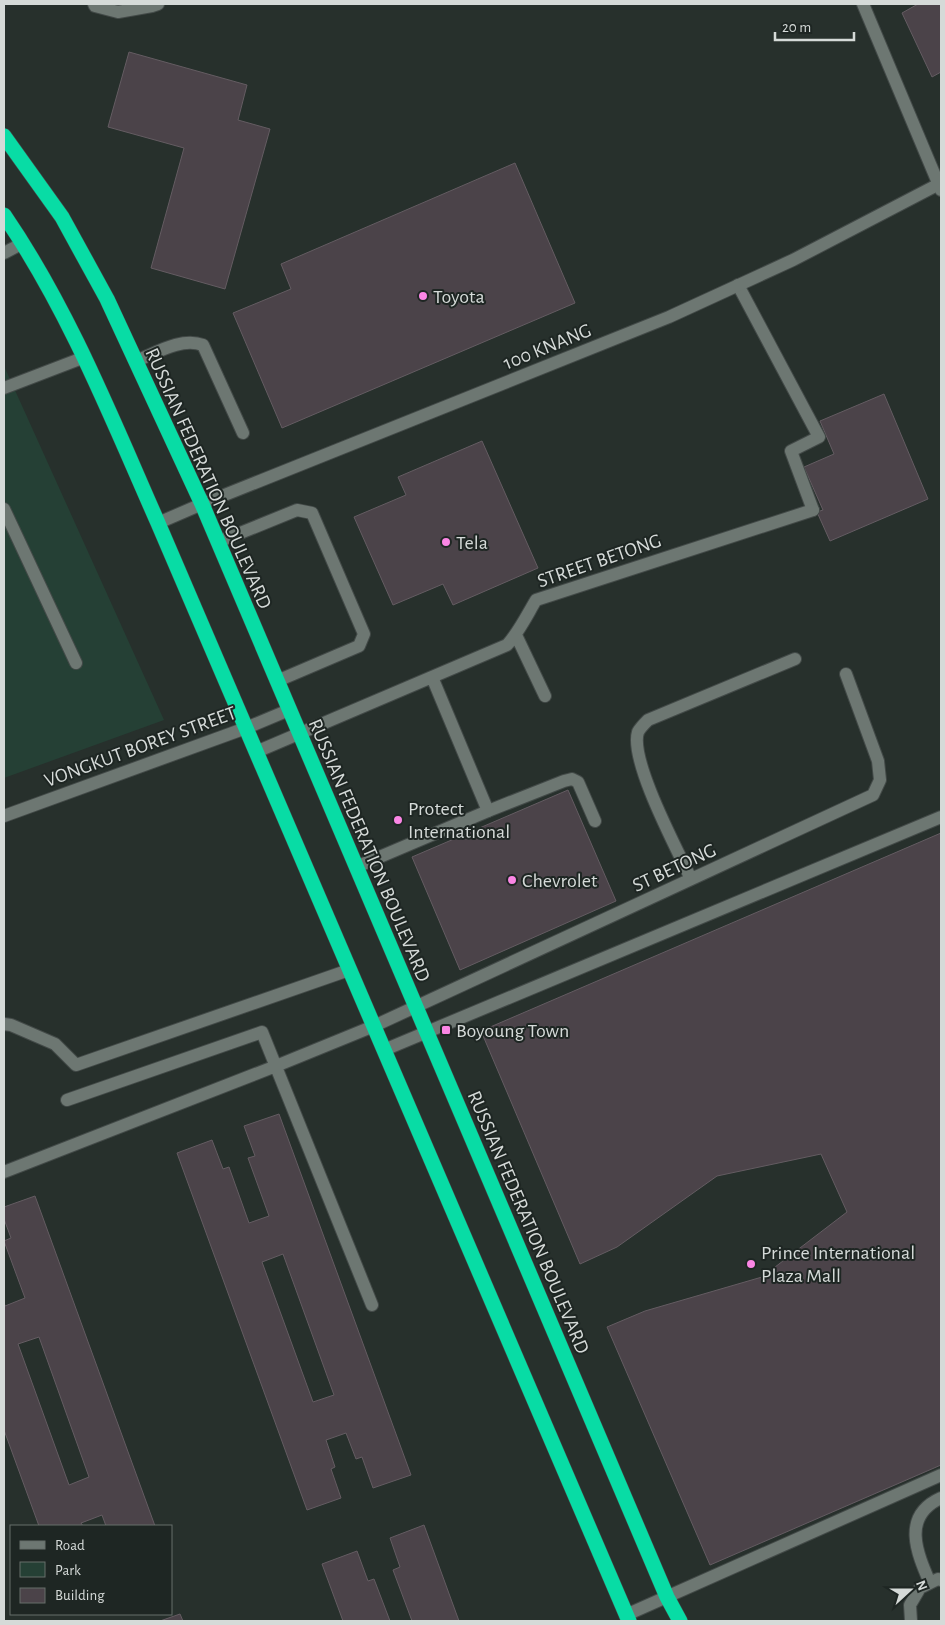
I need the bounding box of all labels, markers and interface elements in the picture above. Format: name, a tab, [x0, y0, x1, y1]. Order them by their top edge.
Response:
scale bar	[775, 10, 854, 42]
text: 20 m	[782, 20, 811, 35]
place label: Toyota	[433, 287, 485, 307]
marker: Toyota	[417, 290, 429, 302]
street label: 100 KNANG	[501, 320, 594, 374]
street label: RUSSIAN FEDERATION BOULEVARD	[141, 345, 275, 612]
street label: STREET BETONG	[535, 530, 664, 592]
place label: Tela	[456, 533, 488, 553]
marker: Tela	[440, 536, 452, 548]
street label: VONGKUT BOREY STREET	[42, 703, 239, 791]
street label: RUSSIAN FEDERATION BOULEVARD	[305, 716, 434, 985]
place label: Protect International	[408, 799, 510, 842]
marker: Protect International	[392, 814, 404, 826]
street label: ST BETONG	[630, 840, 719, 896]
place label: Chevrolet	[522, 871, 598, 891]
marker: Chevrolet	[506, 874, 518, 886]
place label: Boyoung Town	[456, 1021, 569, 1041]
marker: Boyoung Town	[440, 1024, 452, 1036]
street label: RUSSIAN FEDERATION BOULEVARD	[464, 1088, 593, 1357]
place label: Prince International Plaza Mall	[761, 1243, 915, 1286]
marker: Prince International Plaza Mall	[745, 1258, 757, 1270]
legend	[10, 1525, 172, 1615]
text: Road	[55, 1538, 85, 1553]
text: Park	[55, 1563, 81, 1578]
north arrow	[885, 1565, 935, 1615]
text: N	[913, 1579, 929, 1593]
text: Building	[55, 1588, 105, 1603]

